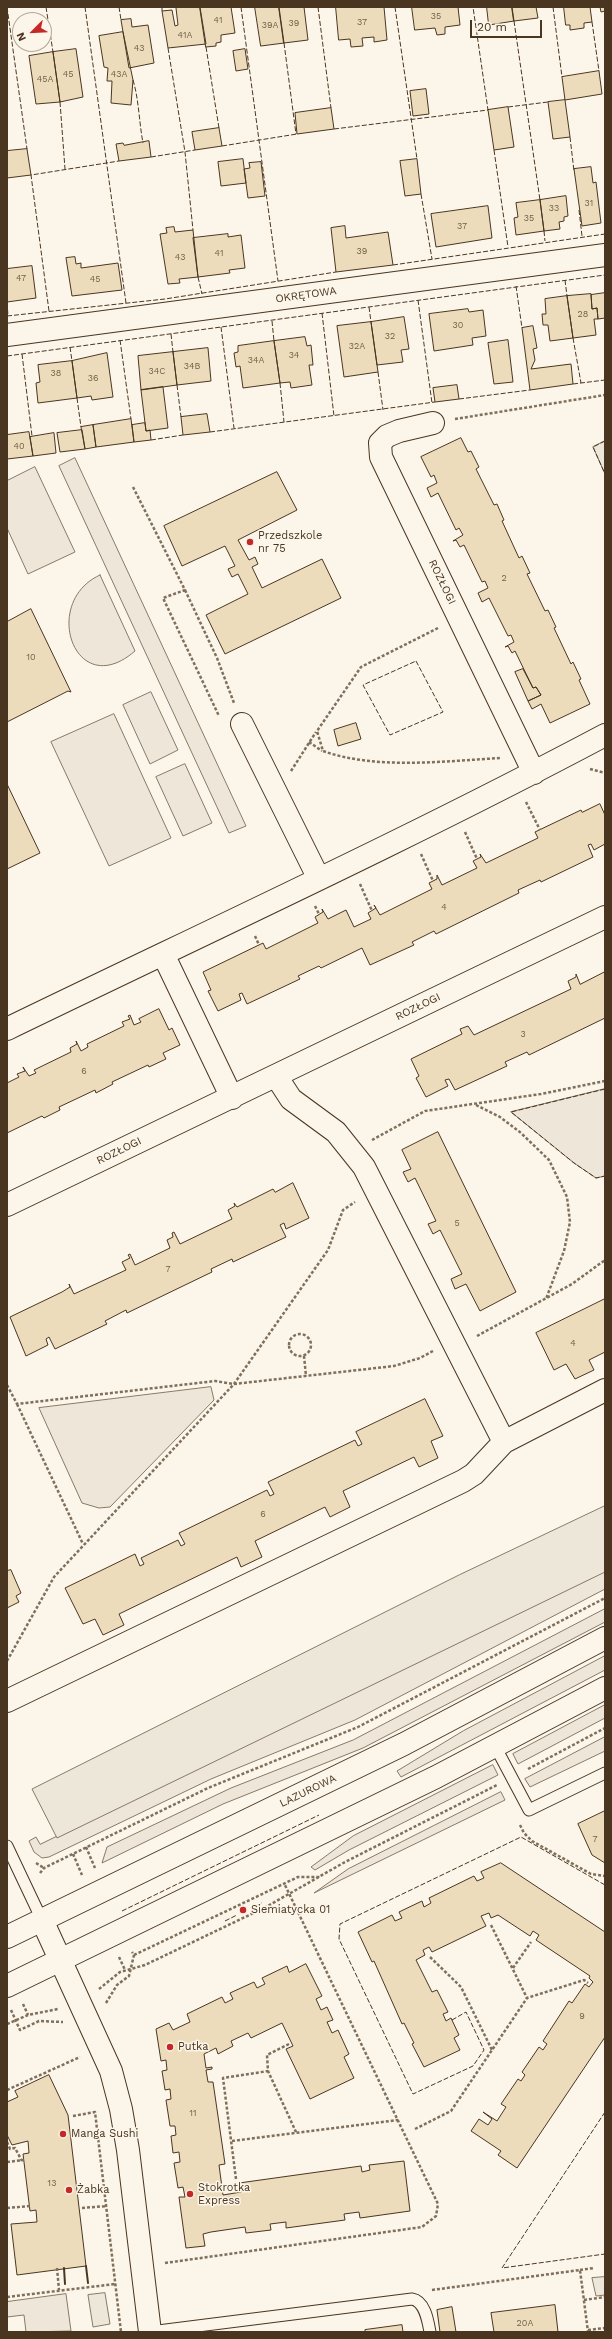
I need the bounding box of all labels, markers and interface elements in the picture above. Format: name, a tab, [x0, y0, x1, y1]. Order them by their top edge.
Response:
house number: 35	[431, 11, 441, 21]
north arrow	[12, 12, 52, 52]
scale bar	[472, 12, 544, 38]
house number: 41	[214, 15, 222, 25]
house number: 37	[357, 17, 367, 27]
house number: 39	[289, 18, 299, 28]
house number: 39A	[262, 20, 278, 30]
text: 20 m	[477, 20, 507, 34]
text: N	[14, 30, 29, 43]
house number: 41A	[178, 30, 192, 40]
house number: 43	[134, 43, 144, 53]
house number: 45	[63, 69, 73, 79]
house number: 43A	[111, 69, 127, 79]
house number: 45A	[37, 74, 53, 84]
house number: 31	[585, 198, 593, 208]
house number: 33	[549, 203, 559, 213]
house number: 35	[524, 213, 534, 223]
house number: 37	[457, 221, 467, 231]
house number: 39	[357, 246, 367, 256]
house number: 41	[215, 248, 223, 258]
house number: 43	[175, 252, 185, 262]
house number: 47	[16, 273, 26, 283]
house number: 45	[90, 274, 100, 284]
street label: OKRĘTOWA	[275, 284, 337, 306]
house number: 28	[578, 309, 588, 319]
house number: 30	[453, 320, 463, 330]
house number: 32	[385, 331, 395, 341]
house number: 32A	[349, 341, 365, 351]
house number: 34	[289, 350, 299, 360]
house number: 34A	[248, 355, 264, 365]
house number: 34B	[184, 361, 200, 371]
house number: 34C	[149, 366, 165, 376]
house number: 38	[51, 368, 61, 378]
house number: 36	[88, 373, 98, 383]
house number: 40	[13, 441, 25, 451]
place label: Przedszkole nr 75	[258, 529, 322, 555]
marker: Przedszkole nr 75	[245, 537, 255, 547]
street label: ROZŁOGI	[425, 557, 459, 607]
house number: 2	[501, 573, 507, 583]
house number: 10	[26, 652, 36, 662]
house number: 4	[441, 902, 447, 912]
street label: ROZŁOGI	[393, 990, 443, 1024]
house number: 3	[520, 1029, 526, 1039]
house number: 6	[81, 1066, 87, 1076]
street label: ROZŁOGI	[94, 1134, 144, 1168]
house number: 5	[454, 1218, 460, 1228]
house number: 7	[165, 1264, 171, 1274]
house number: 4	[570, 1338, 576, 1348]
house number: 6	[260, 1509, 266, 1519]
street label: LAZUROWA	[278, 1772, 338, 1810]
house number: 7	[592, 1834, 598, 1844]
place label: Siemiatycka 01	[251, 1903, 330, 1917]
marker: Siemiatycka 01	[238, 1905, 248, 1915]
house number: 9	[579, 2011, 585, 2021]
place label: Putka	[178, 2040, 208, 2054]
marker: Putka	[165, 2042, 175, 2052]
house number: 11	[189, 2108, 197, 2118]
place label: Manga Sushi	[71, 2127, 139, 2141]
marker: Manga Sushi	[58, 2129, 68, 2139]
house number: 13	[48, 2178, 56, 2188]
place label: Stokrotka Express	[198, 2181, 250, 2207]
place label: Żabka	[77, 2183, 109, 2197]
marker: Żabka	[64, 2185, 74, 2195]
marker: Stokrotka Express	[185, 2189, 195, 2199]
house number: 20A	[517, 2318, 533, 2328]

